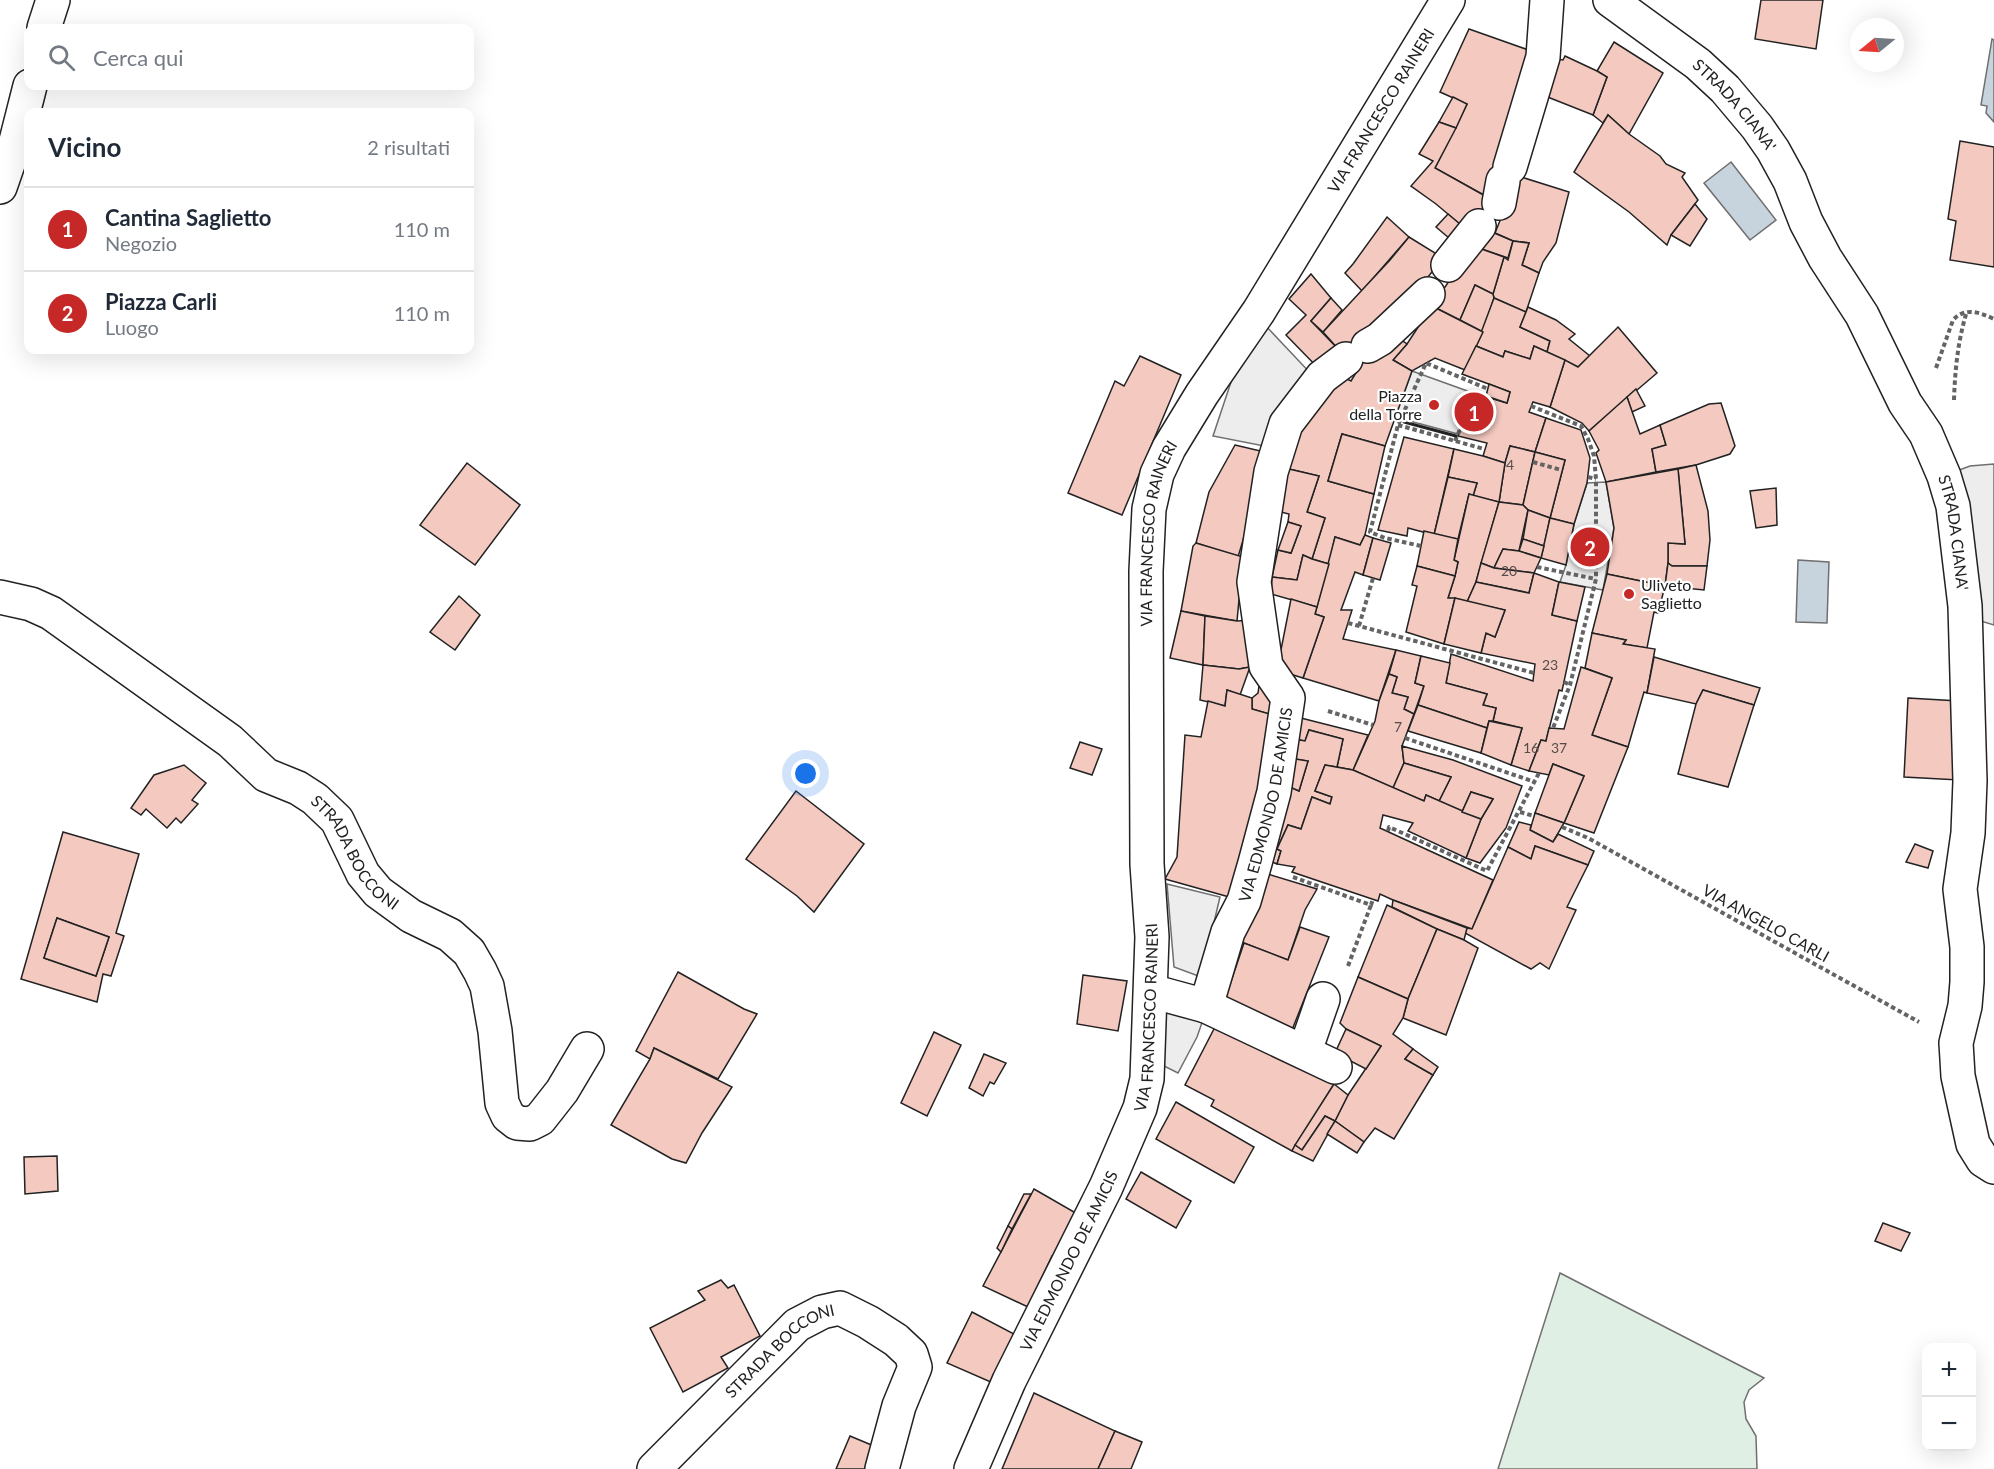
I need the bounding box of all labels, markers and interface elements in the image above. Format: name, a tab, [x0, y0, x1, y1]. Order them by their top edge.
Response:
north arrow	[1850, 18, 1904, 72]
search box	[24, 24, 474, 90]
street label: VIA FRANCESCO RAINERI	[1323, 24, 1438, 196]
icon: search	[45, 41, 78, 74]
text: Cerca qui	[93, 44, 184, 71]
street label: STRADA CIANA'	[1690, 55, 1781, 154]
text: Vicino	[48, 131, 121, 163]
text: 2 risultati	[367, 135, 450, 159]
text: Cantina Saglietto	[105, 204, 271, 231]
text: 1	[62, 217, 73, 241]
text: 110 m	[394, 217, 450, 241]
text: Negozio	[105, 231, 177, 255]
text: Piazza Carli	[105, 288, 217, 315]
text: 2	[62, 301, 73, 325]
text: 110 m	[394, 301, 450, 325]
text: Luogo	[105, 315, 159, 339]
place label: Piazza della Torre	[1349, 386, 1422, 423]
pin: 1	[1454, 390, 1494, 434]
marker: Piazza della Torre	[1427, 398, 1441, 412]
street label: VIA FRANCESCO RAINERI	[1136, 437, 1180, 627]
house number: 4	[1506, 456, 1514, 473]
street label: STRADA CIANA'	[1935, 472, 1973, 591]
pin: 2	[1570, 524, 1610, 570]
house number: 20	[1501, 562, 1517, 579]
place label: Uliveto Saglietto	[1641, 575, 1702, 612]
marker: Uliveto Saglietto	[1622, 587, 1636, 601]
house number: 23	[1542, 656, 1558, 673]
street label: VIA EDMONDO DE AMICIS	[1234, 706, 1295, 904]
house number: 7	[1394, 718, 1402, 735]
house number: 16	[1523, 739, 1539, 756]
house number: 37	[1551, 739, 1567, 756]
your location	[791, 759, 820, 788]
street label: STRADA BOCCONI	[308, 791, 403, 913]
street label: VIA ANGELO CARLI	[1700, 880, 1833, 965]
street label: VIA FRANCESCO RAINERI	[1129, 922, 1161, 1113]
street label: VIA EDMONDO DE AMICIS	[1016, 1168, 1121, 1354]
street label: STRADA BOCCONI	[721, 1300, 836, 1401]
map controls	[1922, 1343, 1976, 1451]
button: +	[1922, 1343, 1976, 1397]
button: −	[1922, 1397, 1976, 1451]

